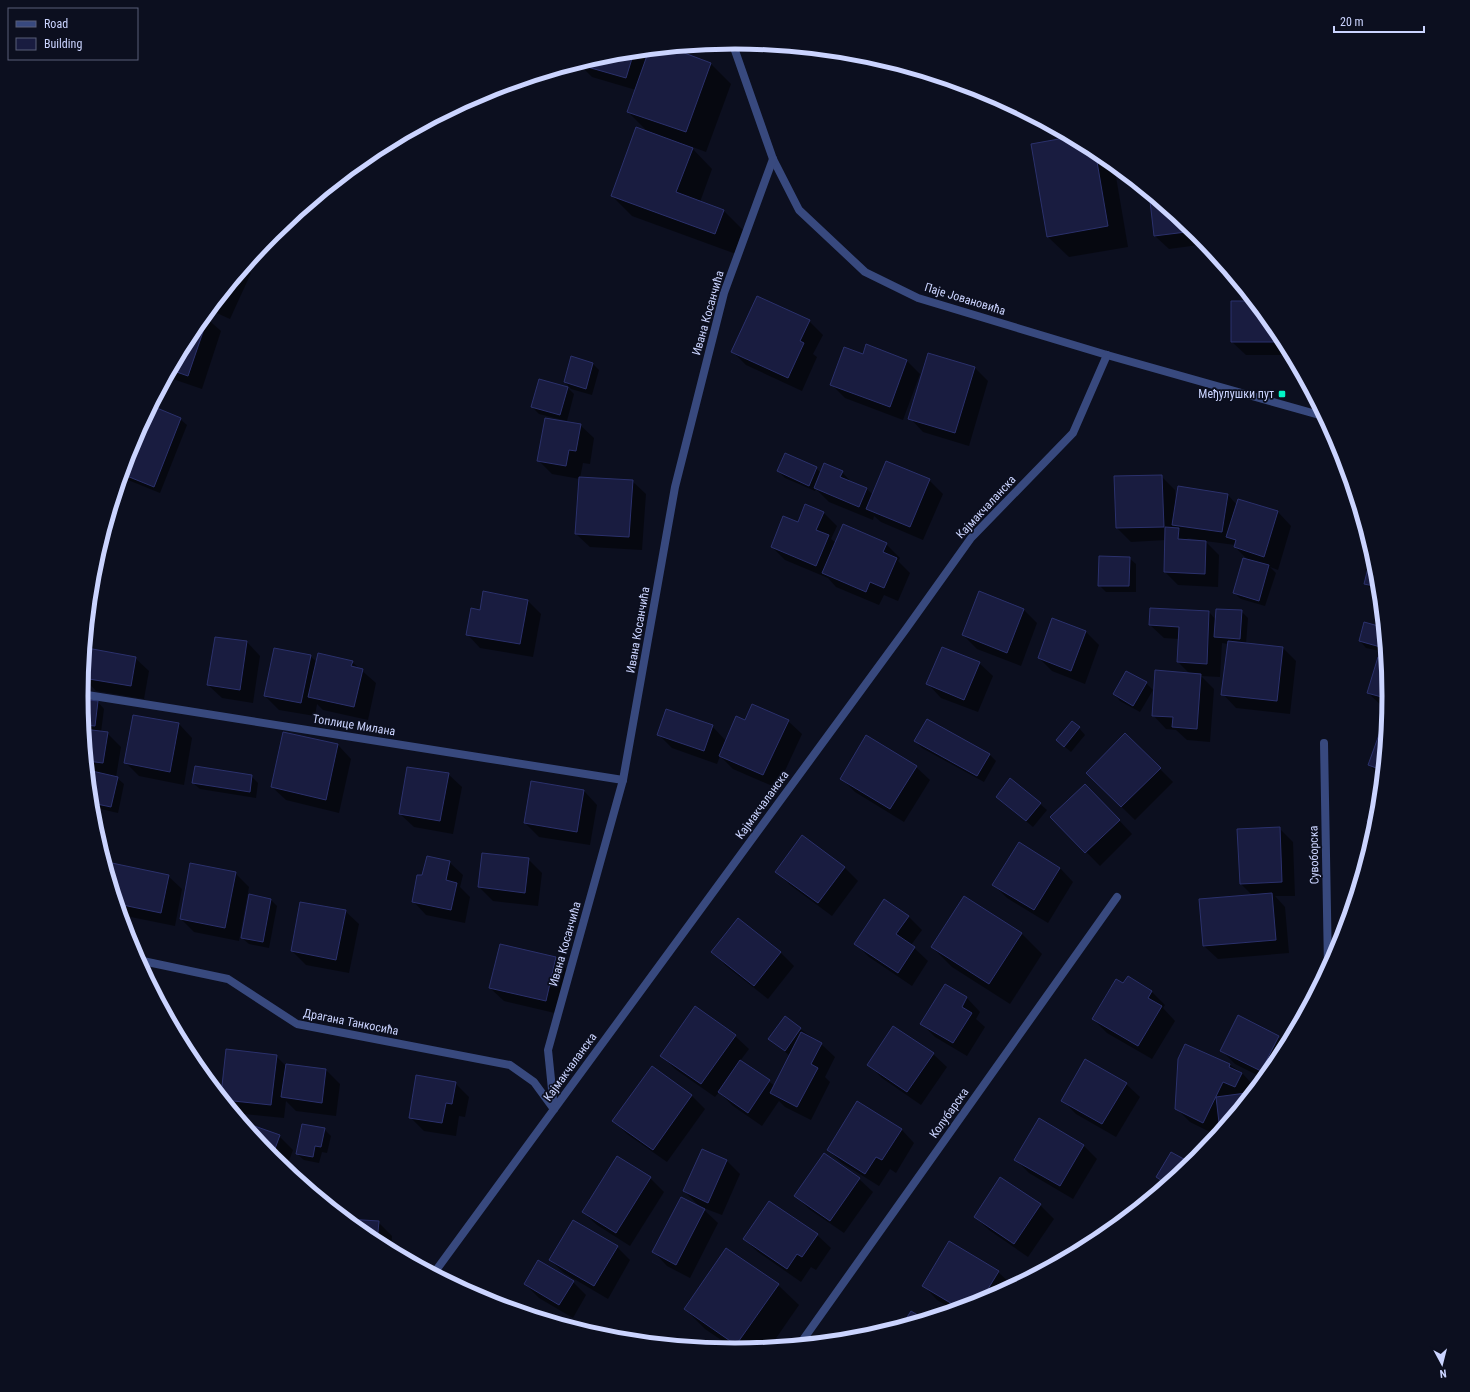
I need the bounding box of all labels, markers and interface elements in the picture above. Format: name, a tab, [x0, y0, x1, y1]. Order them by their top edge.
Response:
legend	[8, 8, 138, 60]
scale bar	[1334, 8, 1424, 34]
text: 20 m	[1340, 15, 1364, 29]
text: Road	[44, 17, 68, 31]
text: Building	[44, 37, 82, 51]
street label: Ивана Косанчића	[689, 269, 727, 357]
street label: Паје Јовановића	[923, 280, 1007, 318]
place label: Међулушки пут	[1198, 387, 1274, 401]
marker: Међулушки пут	[1277, 389, 1287, 399]
street label: Кајмакчаланска	[953, 472, 1019, 541]
street label: Ивана Косанчића	[624, 585, 653, 674]
street label: Топлице Милана	[312, 712, 397, 738]
street label: Кајмакчаланска	[733, 768, 792, 842]
street label: Сувоборска	[1306, 825, 1322, 884]
street label: Ивана Косанчића	[546, 900, 584, 988]
street label: Драгана Танкосића	[302, 1006, 400, 1038]
street label: Кајмакчаланска	[541, 1030, 600, 1104]
street label: Колубарска	[927, 1085, 972, 1141]
north arrow	[1422, 1344, 1462, 1384]
text: N	[1439, 1367, 1447, 1380]

